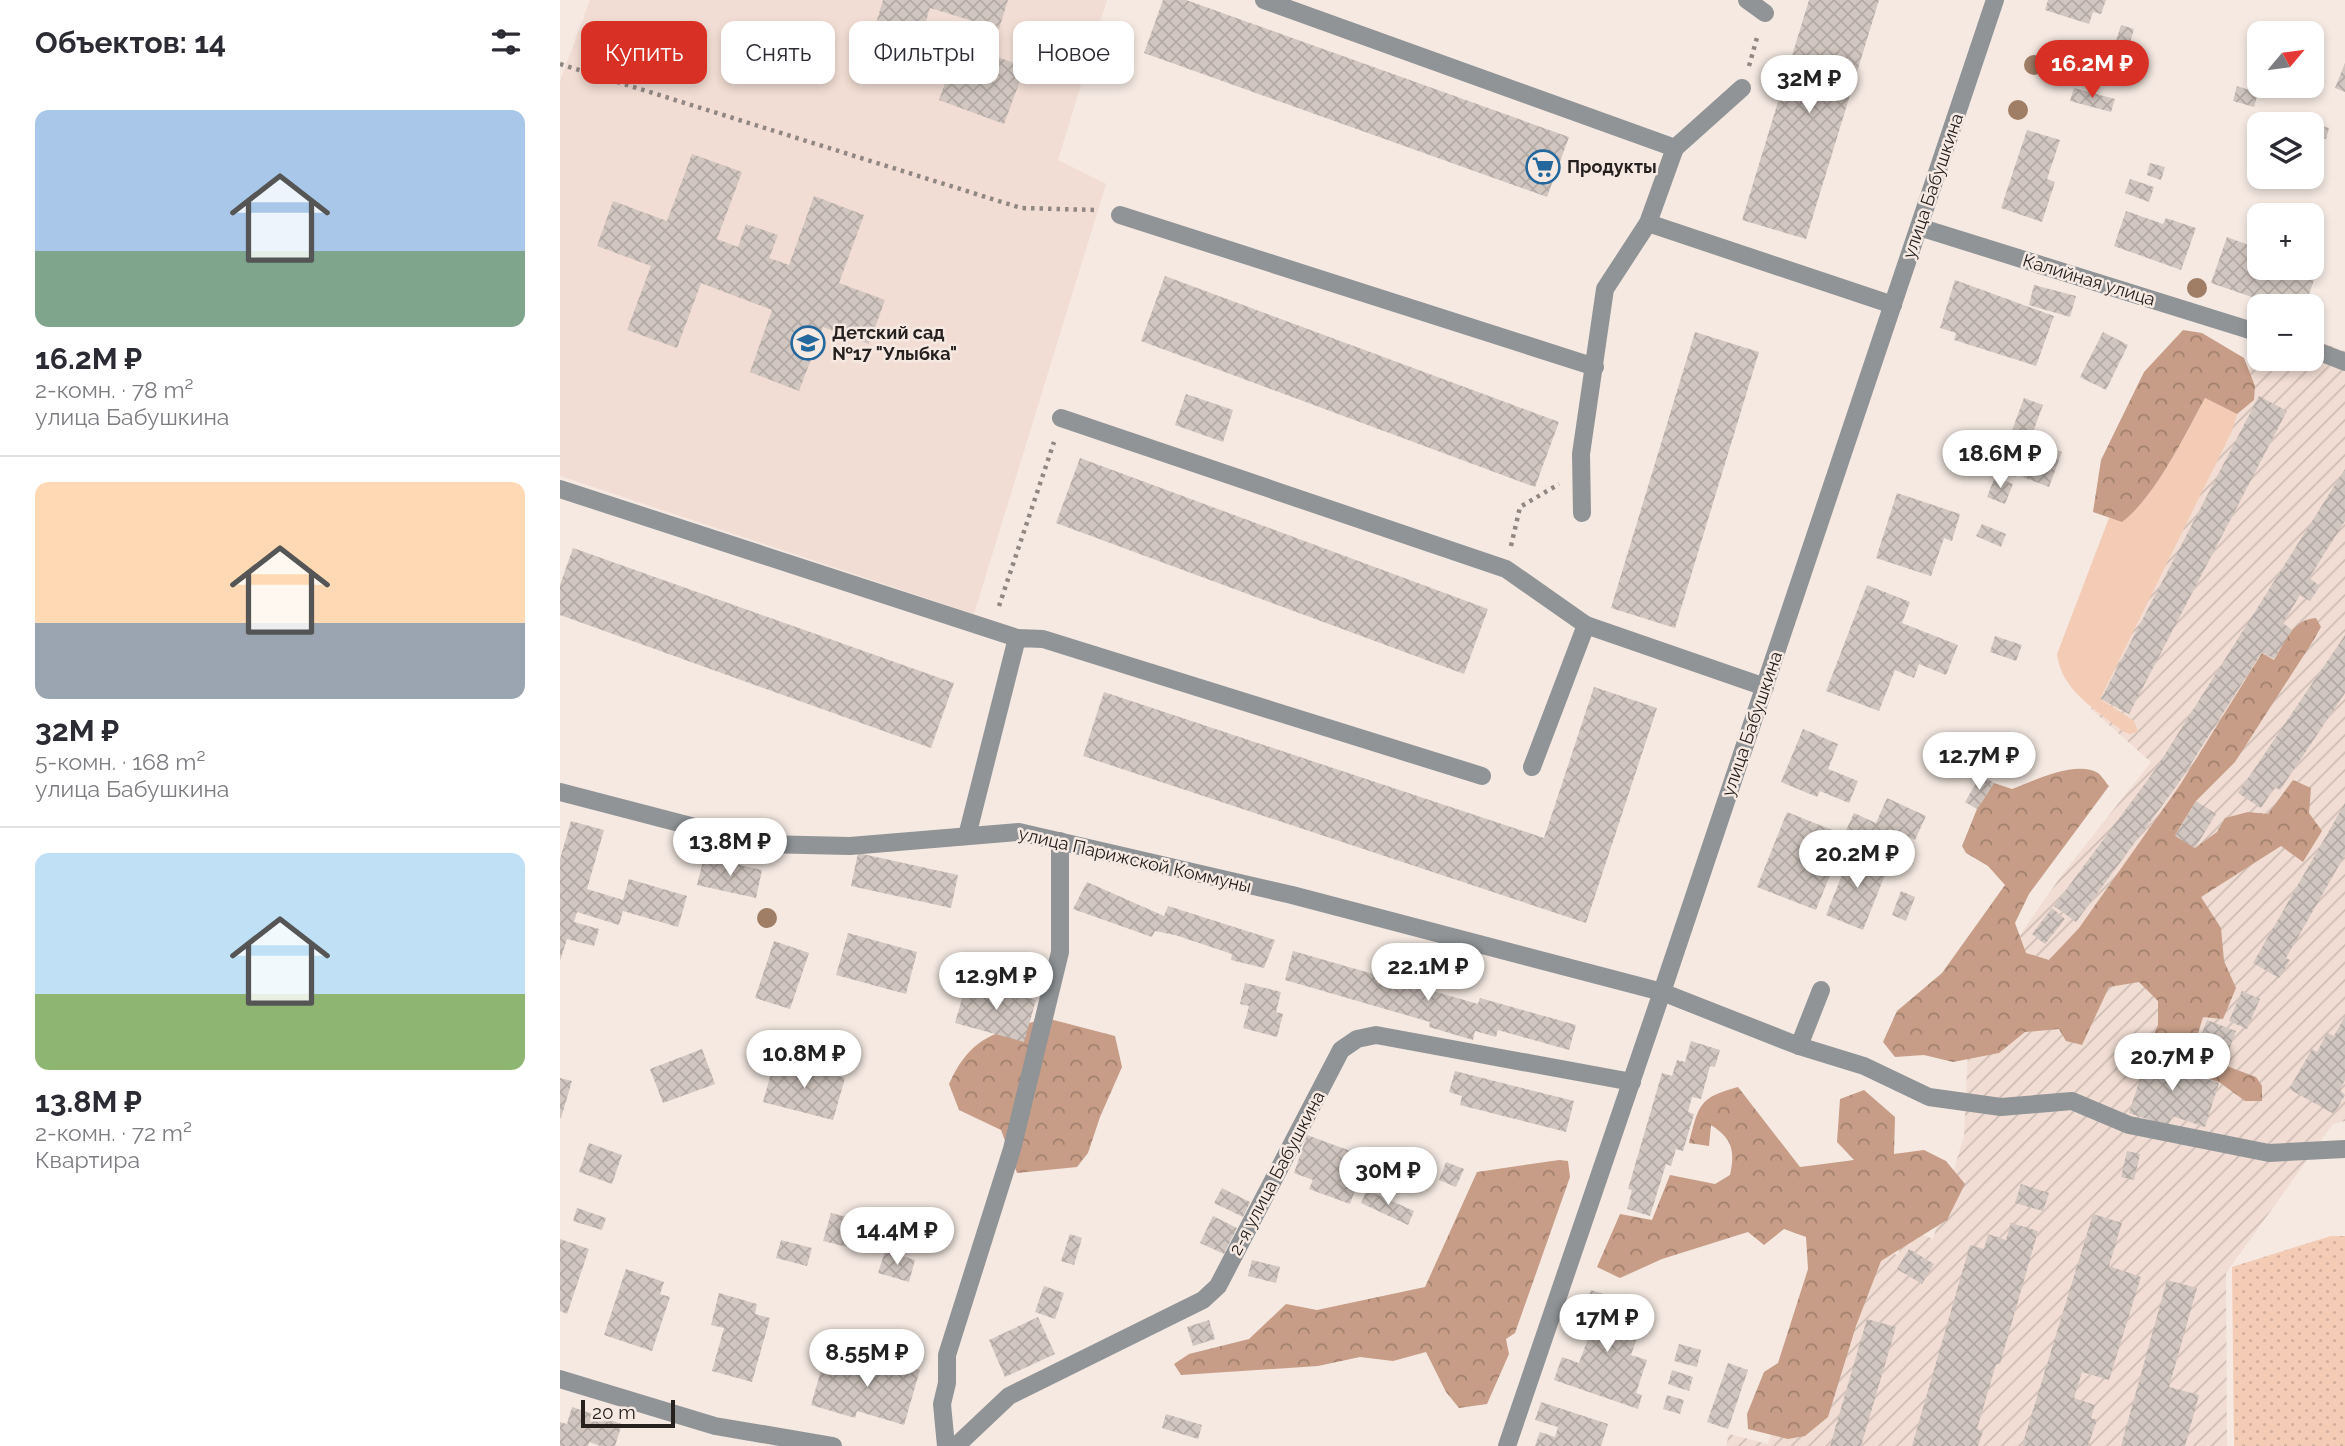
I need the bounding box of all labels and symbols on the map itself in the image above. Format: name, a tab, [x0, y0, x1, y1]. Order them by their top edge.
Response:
north arrow	[2247, 21, 2324, 98]
pin: 16.2M ₽	[2027, 41, 2157, 100]
pin: 32M ₽	[1760, 55, 1858, 115]
street label: улица Бабушкина	[1898, 110, 1967, 261]
supermarket icon: Продукты	[1524, 148, 1562, 186]
place label: Продукты	[1567, 156, 1657, 177]
street label: Калийная улица	[2020, 249, 2158, 310]
place label: Детский сад №17 "Улыбка"	[832, 322, 957, 364]
school or university icon: Детский сад №17 "Улыбка"	[789, 324, 827, 362]
pin: 18.6M ₽	[1935, 430, 2065, 490]
street label: улица Бабушкина	[1717, 648, 1786, 799]
pin: 12.7M ₽	[1914, 732, 2044, 792]
pin: 13.8M ₽	[665, 818, 795, 878]
street label: улица Парижской Коммуны	[1017, 822, 1254, 897]
pin: 20.2M ₽	[1792, 830, 1922, 890]
pin: 22.1M ₽	[1363, 944, 1493, 1003]
pin: 12.9M ₽	[931, 953, 1061, 1012]
pin: 10.8M ₽	[739, 1030, 869, 1090]
pin: 20.7M ₽	[2107, 1034, 2237, 1093]
street label: 2-я улица Бабушкина	[1224, 1087, 1329, 1258]
pin: 30M ₽	[1339, 1148, 1437, 1207]
pin: 14.4M ₽	[832, 1208, 962, 1267]
pin: 17M ₽	[1558, 1294, 1656, 1354]
pin: 8.55M ₽	[802, 1330, 932, 1389]
scale bar	[581, 1397, 676, 1429]

